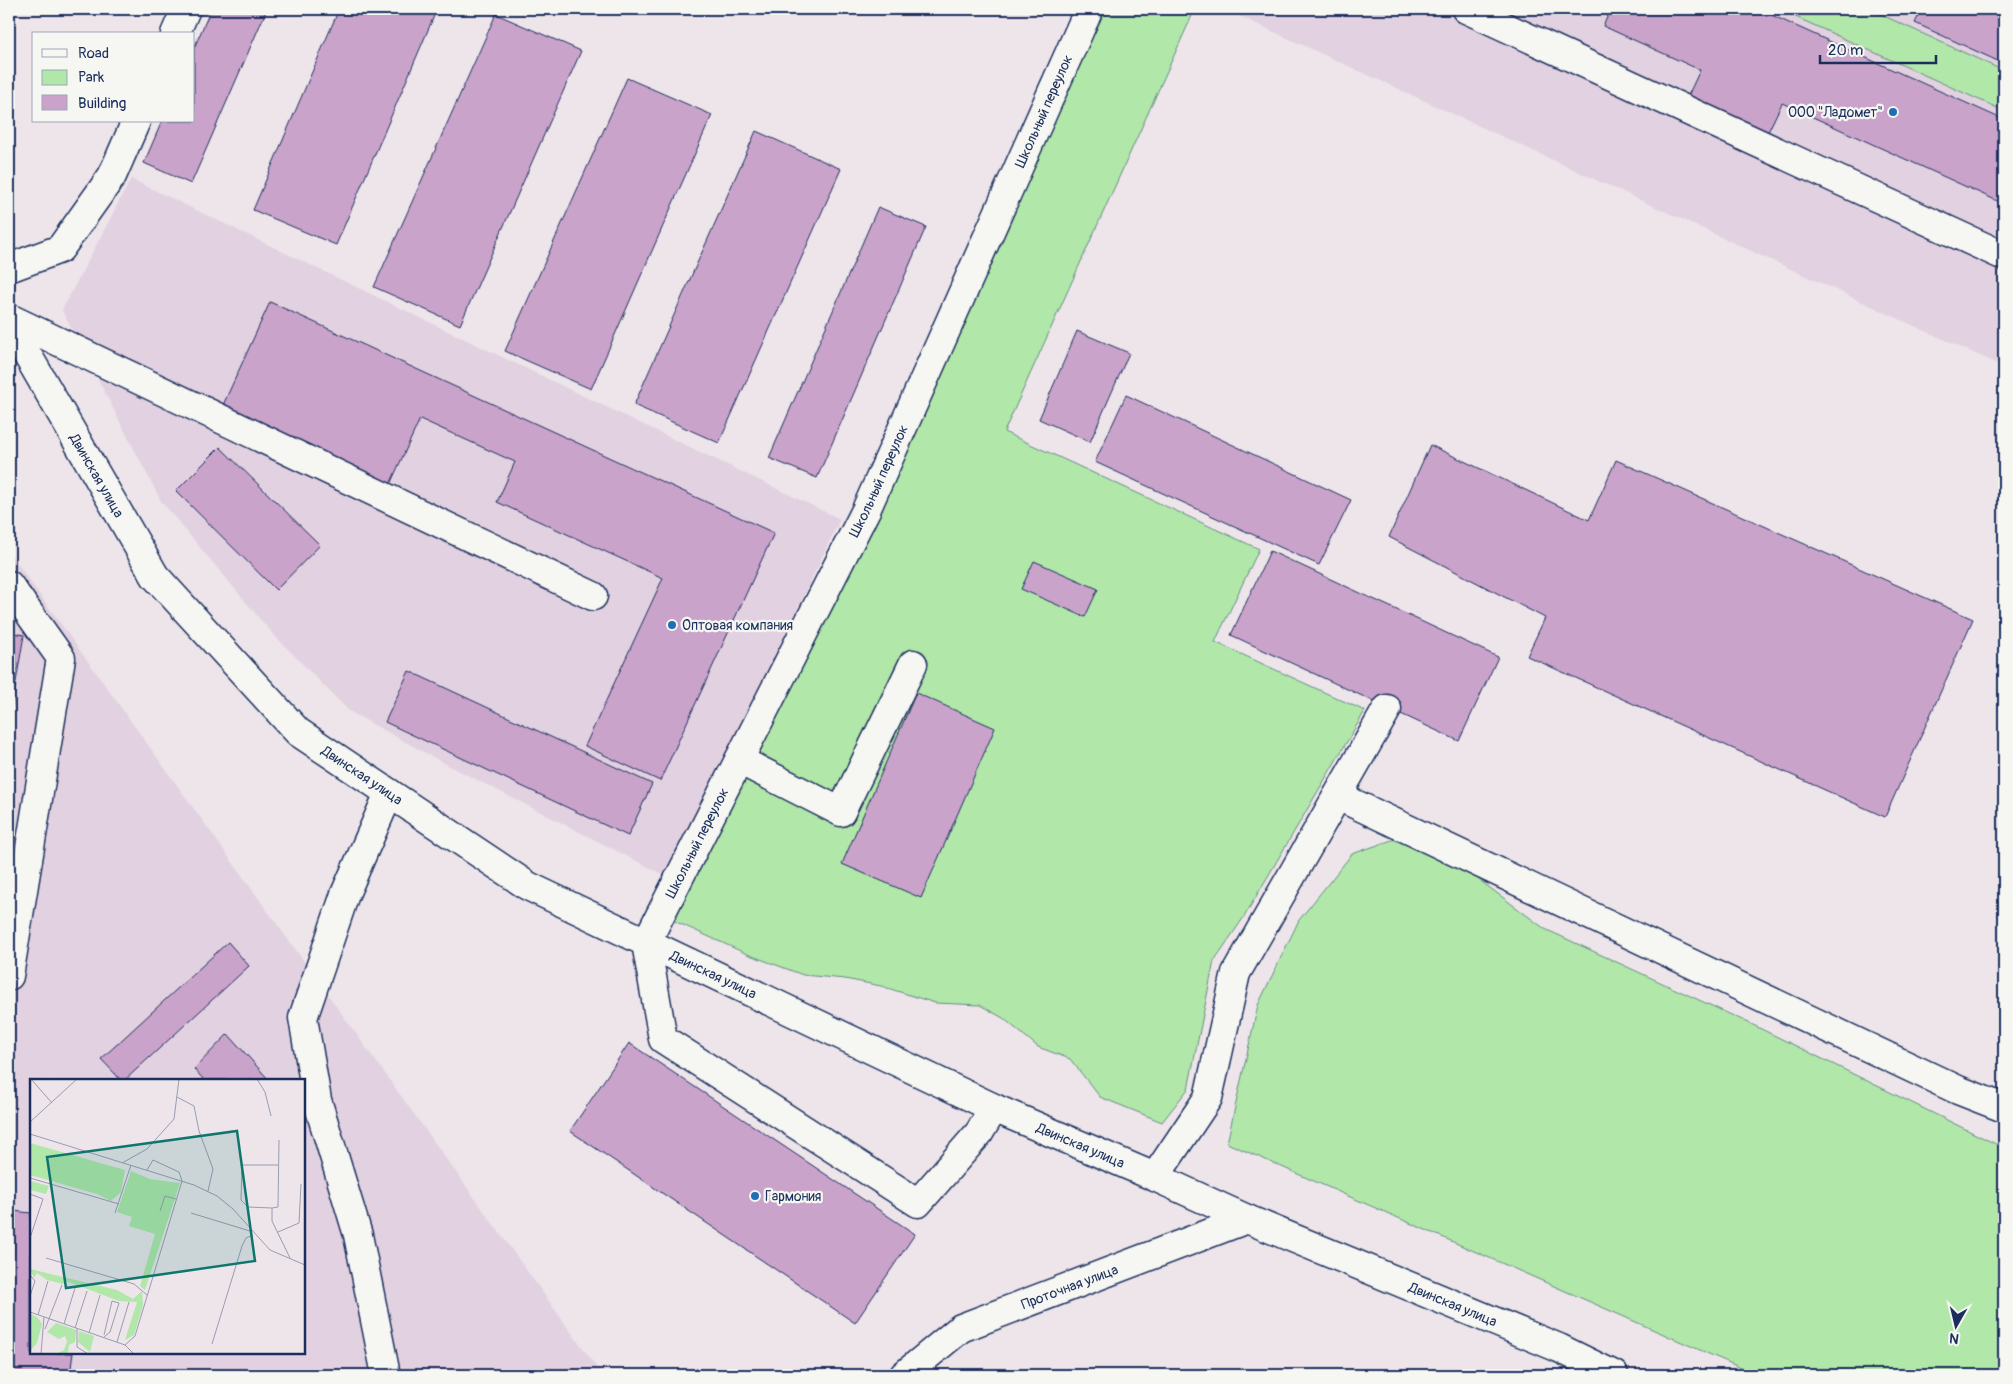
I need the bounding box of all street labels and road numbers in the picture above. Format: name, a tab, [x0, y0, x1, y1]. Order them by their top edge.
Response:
street label: Школьный переулок	[1012, 52, 1076, 170]
street label: Школьный переулок	[846, 422, 912, 540]
street label: Двинская улица	[65, 430, 127, 521]
street label: Двинская улица	[317, 742, 406, 809]
street label: Школьный переулок	[662, 785, 732, 901]
street label: Двинская улица	[666, 947, 759, 1003]
street label: Двинская улица	[1033, 1119, 1127, 1172]
street label: Проточная улица	[1019, 1261, 1120, 1313]
street label: Двинская улица	[1405, 1278, 1500, 1330]

